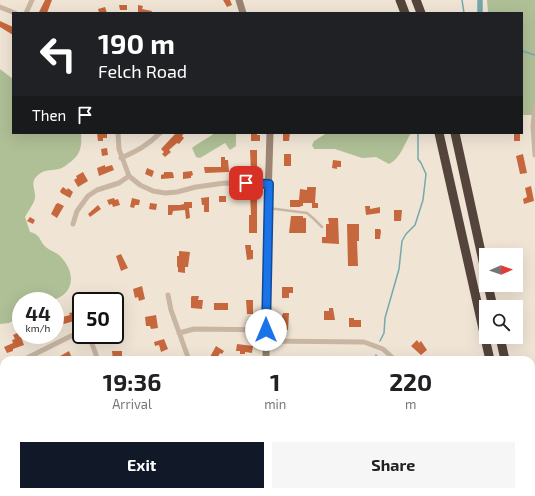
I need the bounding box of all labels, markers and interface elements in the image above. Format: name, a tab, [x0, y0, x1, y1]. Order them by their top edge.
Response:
text: 190 m	[98, 26, 175, 60]
icon: left	[32, 28, 84, 80]
text: Felch Road	[98, 60, 187, 82]
icon: arrive	[74, 104, 96, 126]
text: Then	[32, 106, 66, 124]
pin	[229, 166, 263, 200]
icon: arrive	[235, 172, 257, 194]
north arrow	[479, 248, 523, 292]
map controls	[479, 248, 523, 344]
speed limit sign: 50	[72, 292, 124, 344]
button: search	[479, 300, 523, 344]
text: 44	[25, 301, 51, 325]
position arrow	[245, 309, 287, 351]
text: km/h	[26, 322, 50, 334]
text: 19:36	[103, 367, 161, 396]
text: 1	[270, 367, 280, 396]
text: 220	[389, 367, 432, 396]
text: Arrival	[112, 396, 152, 412]
text: min	[264, 396, 286, 412]
text: m	[405, 396, 416, 412]
button: Exit	[20, 442, 264, 488]
button: Share	[272, 442, 515, 488]

